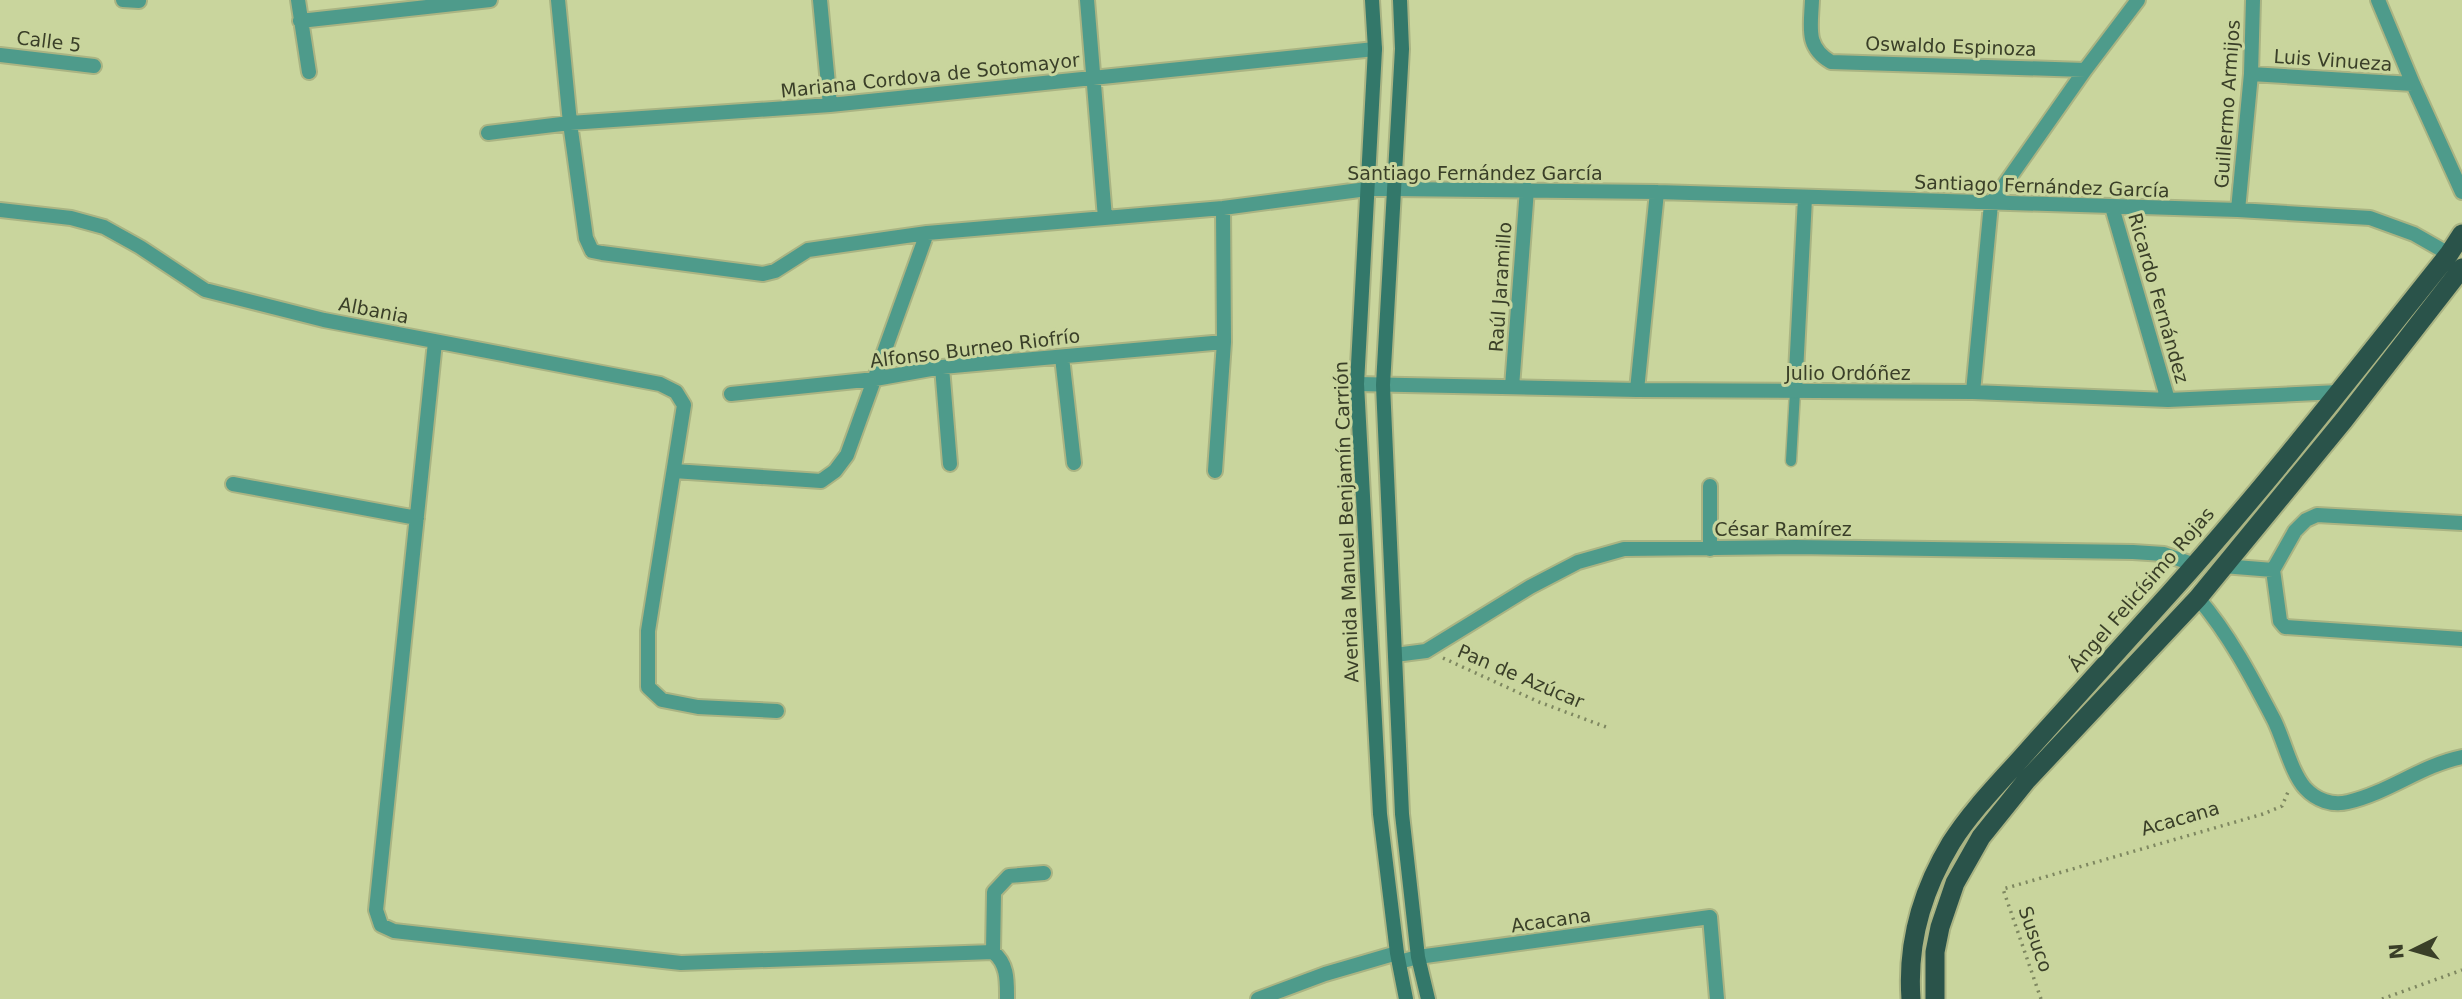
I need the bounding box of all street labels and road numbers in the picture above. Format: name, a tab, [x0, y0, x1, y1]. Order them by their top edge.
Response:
street label: Guillermo Armijos	[2210, 19, 2244, 189]
street label: Calle 5	[15, 26, 83, 56]
street label: Oswaldo Espinoza	[1865, 32, 2037, 60]
street label: Luis Vinueza	[2273, 45, 2393, 75]
street label: Mariana Cordova de Sotomayor	[779, 48, 1081, 102]
street label: Santiago Fernández García	[1347, 162, 1603, 184]
street label: Santiago Fernández García	[1914, 171, 2170, 201]
street label: Ricardo Fernández	[2124, 210, 2194, 386]
street label: Raúl Jaramillo	[1484, 221, 1516, 353]
street label: Albania	[337, 292, 411, 328]
street label: Alfonso Burneo Riofrío	[869, 324, 1081, 372]
street label: Avenida Manuel Benjamín Carrión	[1329, 361, 1363, 683]
street label: Julio Ordóñez	[1784, 362, 1911, 384]
street label: Ángel Felicísimo Rojas	[2064, 502, 2218, 676]
street label: César Ramírez	[1714, 518, 1852, 540]
street label: Pan de Azúcar	[1455, 639, 1588, 713]
street label: Acacana	[2138, 796, 2222, 840]
street label: Susuco	[2015, 903, 2057, 975]
street label: Acacana	[1510, 904, 1592, 936]

